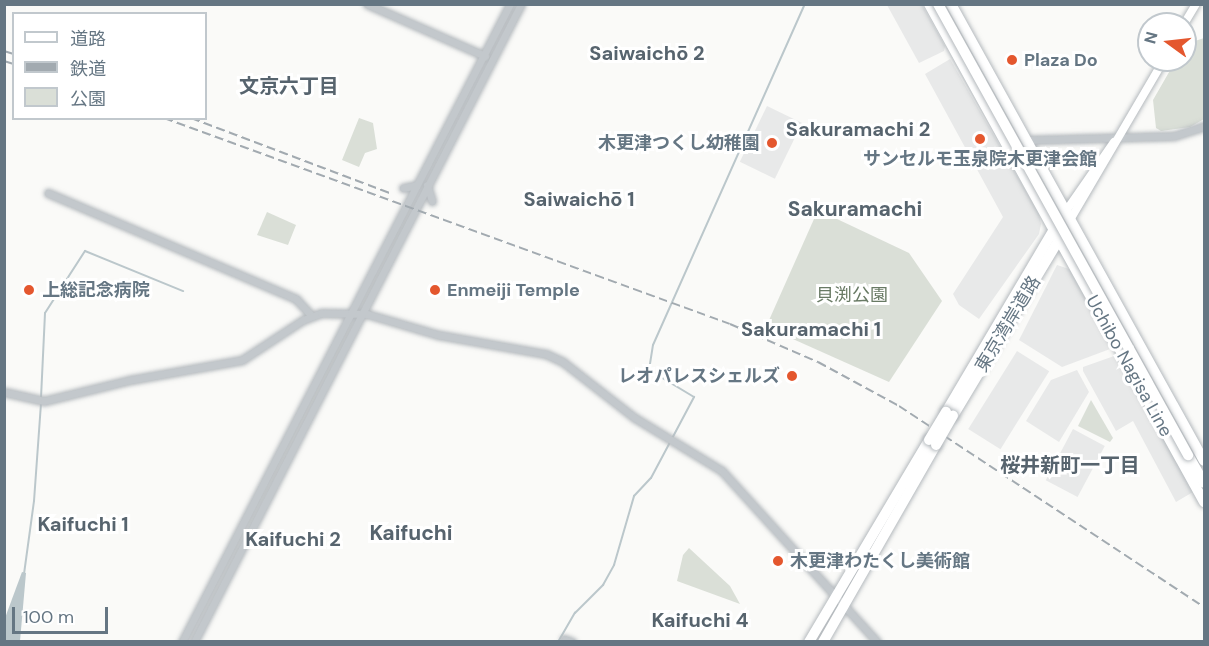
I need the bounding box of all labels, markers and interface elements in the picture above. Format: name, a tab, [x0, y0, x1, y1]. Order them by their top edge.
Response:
legend	[12, 12, 207, 120]
north arrow	[1137, 12, 1197, 72]
text: 道路	[70, 27, 106, 51]
text: N	[1139, 29, 1163, 46]
district label: Saiwaichō 2	[589, 41, 705, 65]
place label: Plaza Do	[1024, 49, 1098, 71]
marker: Plaza Do	[1005, 53, 1019, 67]
text: 鉄道	[70, 57, 106, 81]
district label: 文京六丁目	[239, 74, 339, 98]
text: 公園	[70, 87, 106, 111]
district label: Sakuramachi 2	[786, 117, 930, 141]
place label: 木更津つくし幼稚園	[598, 132, 760, 154]
marker: サンセルモ玉泉院木更津会館	[973, 132, 987, 146]
marker: 木更津つくし幼稚園	[765, 136, 779, 150]
place label: サンセルモ玉泉院木更津会館	[863, 148, 1097, 170]
district label: Saiwaichō 1	[523, 187, 635, 211]
district label: Sakuramachi	[788, 196, 922, 222]
street label: 東京湾岸道路	[971, 272, 1045, 376]
place label: 上総記念病院	[42, 279, 150, 301]
place label: Enmeiji Temple	[447, 279, 580, 301]
marker: 上総記念病院	[20, 281, 38, 299]
marker: Enmeiji Temple	[428, 283, 442, 297]
park label: 貝渕公園	[816, 284, 888, 306]
street label: Uchibo Nagisa Line	[1081, 292, 1177, 440]
district label: Sakuramachi 1	[741, 317, 881, 341]
place label: レオパレスシェルズ	[618, 365, 780, 387]
marker: レオパレスシェルズ	[785, 369, 799, 383]
district label: 桜井新町一丁目	[1000, 453, 1140, 477]
district label: Kaifuchi 1	[37, 512, 129, 536]
district label: Kaifuchi	[369, 520, 453, 546]
district label: Kaifuchi 2	[245, 527, 341, 551]
place label: 木更津わたくし美術館	[790, 550, 970, 572]
marker: 木更津わたくし美術館	[771, 554, 785, 568]
scale bar	[15, 595, 111, 633]
text: 100 m	[23, 605, 74, 629]
district label: Kaifuchi 4	[652, 608, 748, 632]

